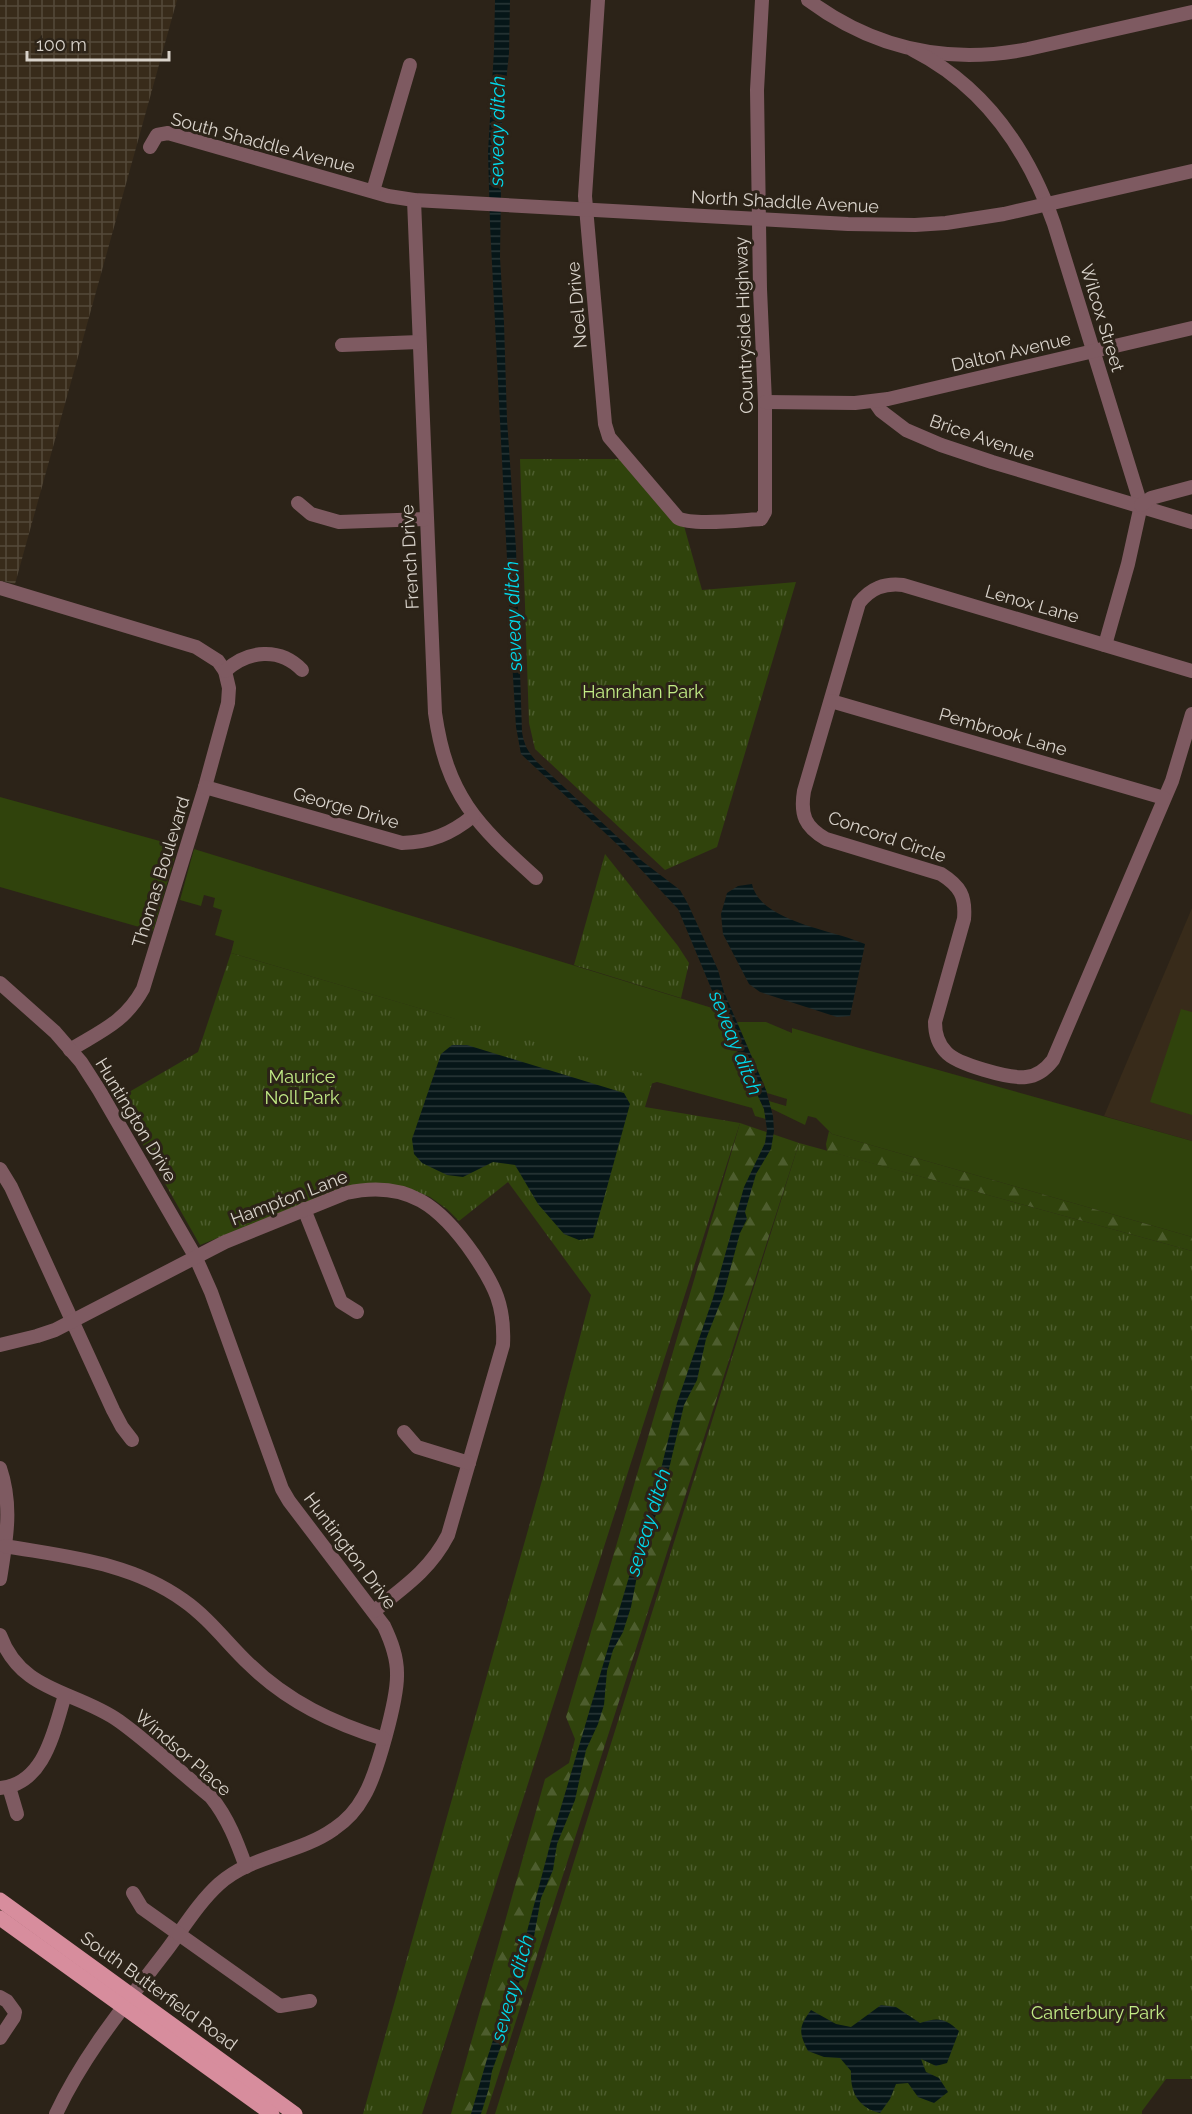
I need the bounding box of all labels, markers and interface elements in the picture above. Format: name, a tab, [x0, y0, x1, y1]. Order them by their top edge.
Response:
scale bar	[27, 24, 170, 62]
text: 100 m	[36, 34, 87, 55]
water label: seveay ditch	[484, 75, 510, 188]
street label: South Shaddle Avenue	[169, 108, 358, 177]
street label: North Shaddle Avenue	[691, 186, 880, 217]
street label: Countryside Highway	[730, 236, 757, 414]
street label: Noel Drive	[562, 260, 591, 349]
street label: Wilcox Street	[1076, 262, 1129, 374]
street label: Dalton Avenue	[949, 327, 1073, 375]
street label: Brice Avenue	[927, 410, 1038, 465]
street label: French Drive	[396, 504, 423, 610]
water label: seveay ditch	[499, 560, 527, 673]
street label: Lenox Lane	[983, 580, 1082, 627]
park label: Hanrahan Park	[582, 681, 704, 702]
street label: Pembrook Lane	[937, 703, 1070, 760]
street label: George Drive	[291, 782, 402, 833]
street label: Thomas Boulevard	[128, 794, 193, 950]
street label: Concord Circle	[825, 806, 949, 867]
water label: seveay ditch	[704, 986, 768, 1099]
street label: Huntington Drive	[91, 1054, 182, 1186]
park label: Maurice Noll Park	[264, 1066, 340, 1108]
street label: Hampton Lane	[227, 1165, 351, 1229]
water label: seveay ditch	[620, 1466, 676, 1579]
street label: Huntington Drive	[300, 1488, 401, 1613]
street label: Windsor Place	[131, 1705, 236, 1800]
street label: South Butterfield Road	[77, 1927, 242, 2054]
water label: seveay ditch	[485, 1932, 539, 2045]
park label: Canterbury Park	[1031, 2002, 1165, 2023]

